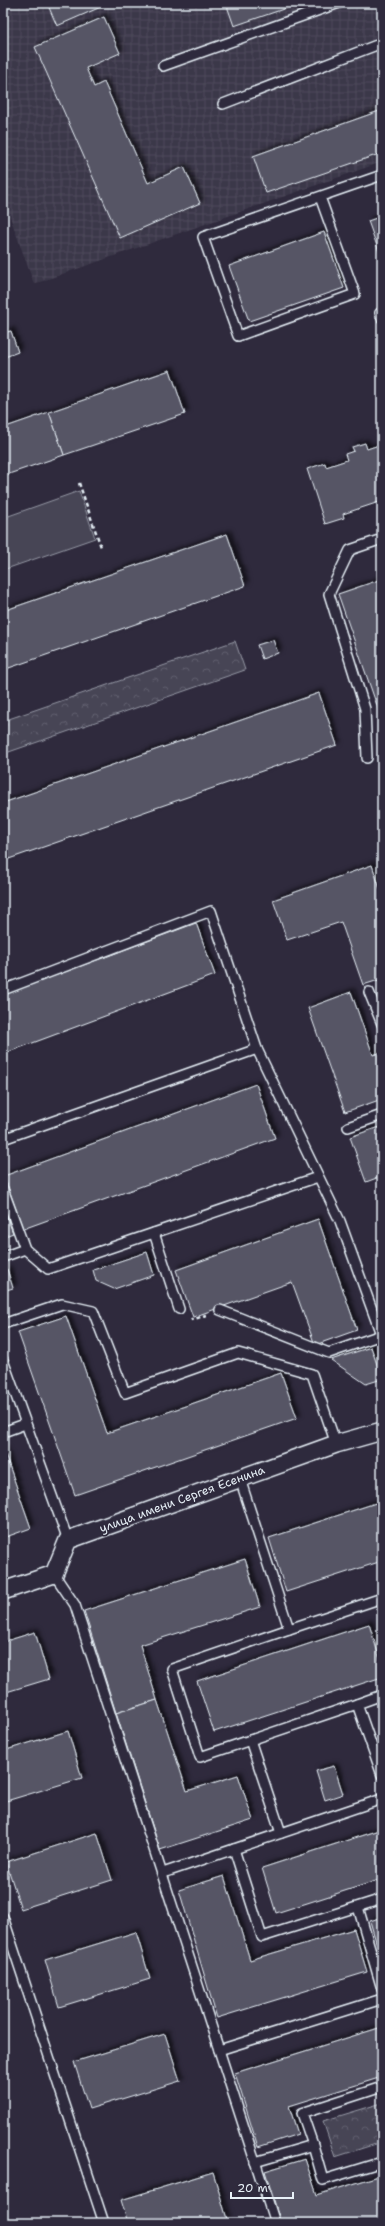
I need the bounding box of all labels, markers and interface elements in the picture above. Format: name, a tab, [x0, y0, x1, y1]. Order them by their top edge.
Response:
street label: улица имени Сергея Есенина	[97, 1461, 267, 1536]
scale bar	[231, 2174, 293, 2200]
text: 20 m	[237, 2180, 268, 2196]

